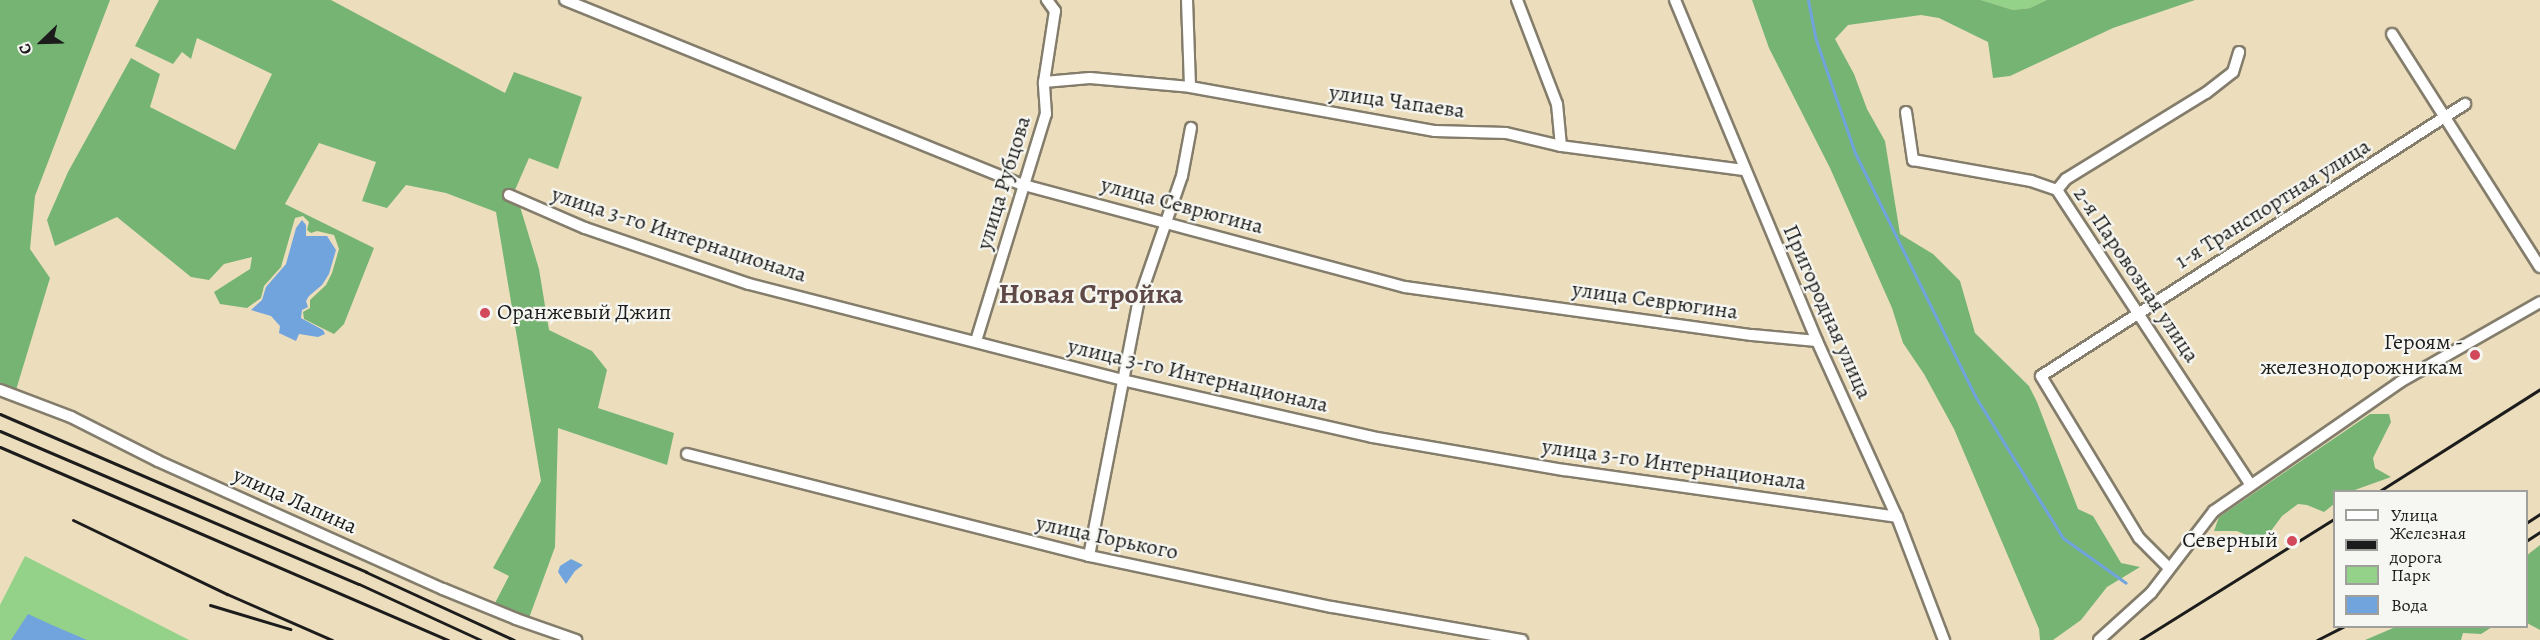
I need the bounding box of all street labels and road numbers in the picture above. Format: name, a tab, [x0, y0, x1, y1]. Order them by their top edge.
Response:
street label: улица Чапаева	[1328, 79, 1466, 125]
street label: улица Рубцова	[971, 113, 1037, 253]
street label: 1-я Транспортная улица	[2171, 133, 2375, 275]
street label: улица Севрюгина	[1098, 172, 1266, 240]
street label: улица 3-го Интернационала	[548, 181, 810, 289]
street label: 2-я Паровозная улица	[2067, 182, 2205, 368]
street label: Пригородная улица	[1777, 221, 1877, 403]
street label: улица Севрюгина	[1570, 276, 1740, 326]
street label: улица 3-го Интернационала	[1065, 333, 1331, 419]
street label: улица 3-го Интернационала	[1540, 433, 1808, 497]
street label: улица Лапина	[229, 462, 361, 540]
street label: улица Горького	[1034, 510, 1180, 566]

